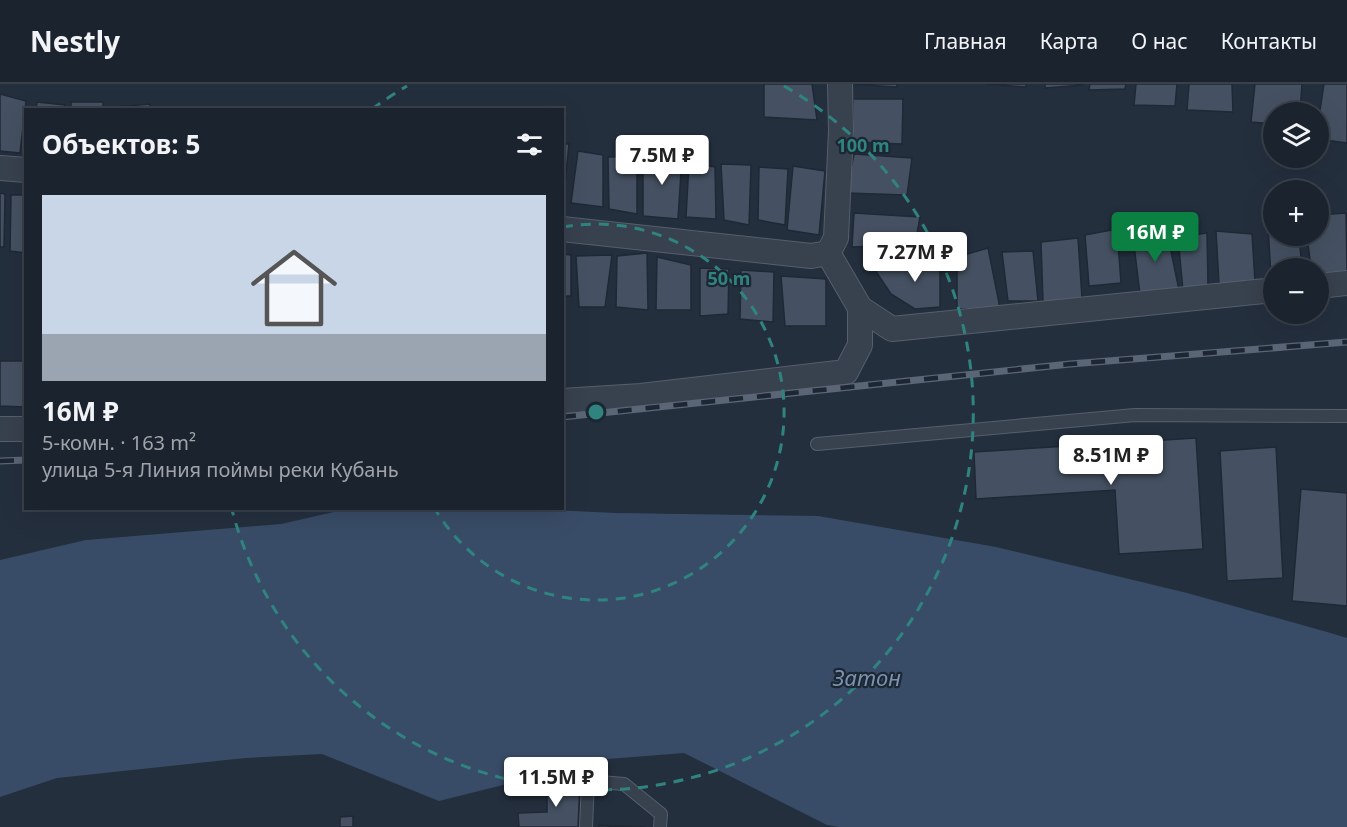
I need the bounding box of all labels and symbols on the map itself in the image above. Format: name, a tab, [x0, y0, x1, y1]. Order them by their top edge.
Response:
text: 100 m	[836, 133, 890, 157]
pin: 7.5M ₽	[613, 135, 711, 186]
pin: 16M ₽	[1113, 212, 1197, 263]
pin: 7.27M ₽	[860, 232, 970, 283]
text: 50 m	[708, 266, 750, 290]
centre of rings	[586, 402, 606, 422]
pin: 8.51M ₽	[1056, 435, 1166, 486]
water label: Затон	[832, 662, 901, 692]
pin: 11.5M ₽	[501, 757, 611, 808]

